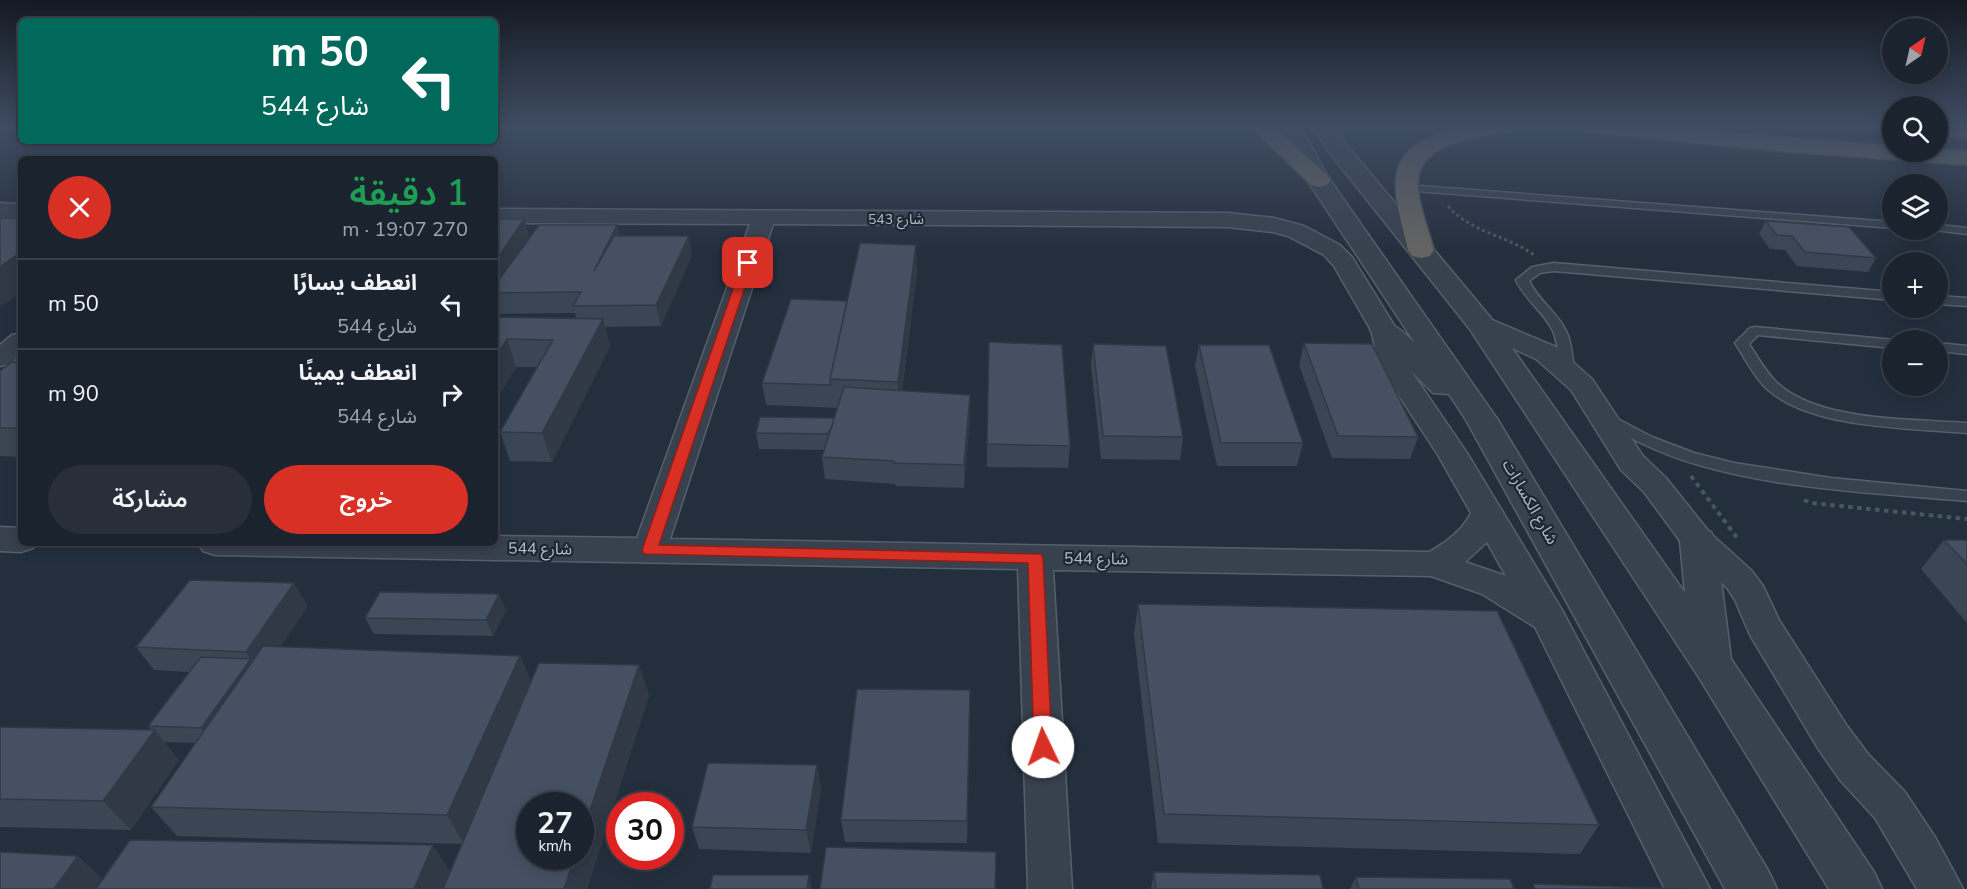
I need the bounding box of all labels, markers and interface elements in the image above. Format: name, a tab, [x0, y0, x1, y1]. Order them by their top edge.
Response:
north arrow	[1882, 18, 1948, 84]
map controls	[1882, 18, 1948, 396]
text: 50 m	[270, 24, 369, 81]
icon: left	[390, 42, 468, 120]
text: شارع 544	[261, 88, 369, 125]
button: search	[1882, 96, 1948, 162]
text: 1 دقيقة	[350, 169, 468, 218]
button: layers	[1882, 174, 1948, 240]
button: close	[48, 176, 111, 239]
street label: شارع 543	[868, 210, 924, 230]
text: 270 m · 19:07	[342, 216, 468, 243]
pin	[722, 237, 773, 288]
icon: arrive	[731, 246, 764, 279]
button: +	[1882, 252, 1948, 318]
text: انعطف يسارًا	[293, 268, 417, 298]
icon: left	[435, 288, 468, 321]
text: 50 m	[48, 289, 99, 319]
text: شارع 544	[337, 313, 417, 340]
button: −	[1882, 330, 1948, 396]
text: انعطف يمينًا	[299, 358, 417, 388]
icon: right	[435, 378, 468, 411]
text: 90 m	[48, 379, 99, 409]
text: شارع 544	[337, 403, 417, 430]
street label: شارع الكسارات	[1496, 455, 1563, 549]
button: مشاركة	[48, 465, 252, 534]
button: خروج	[264, 465, 468, 534]
street label: شارع 544	[508, 537, 572, 562]
street label: شارع 544	[1064, 547, 1128, 572]
position arrow	[1011, 715, 1075, 779]
speed limit sign: 30	[606, 792, 684, 870]
text: 27	[537, 803, 573, 844]
text: km/h	[538, 836, 572, 856]

